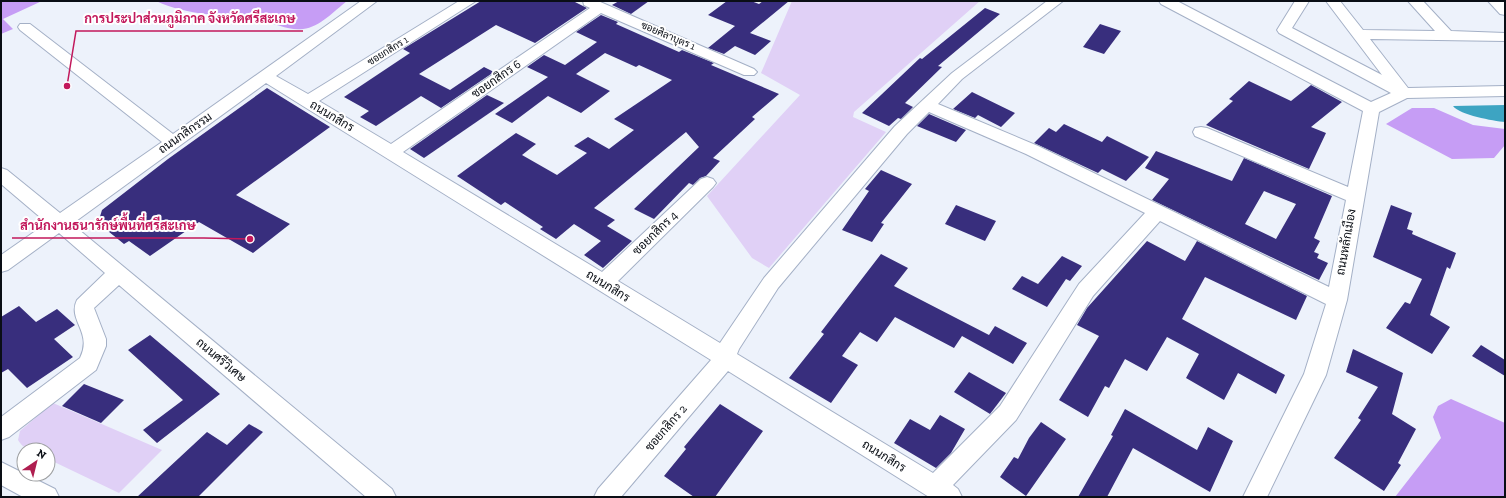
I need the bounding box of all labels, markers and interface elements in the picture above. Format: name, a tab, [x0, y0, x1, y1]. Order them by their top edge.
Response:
callout: การประปาส่วนภูมิภาค จังหวัดศรีสะเกษ	[76, 6, 303, 31]
text: การประปาส่วนภูมิภาค จังหวัดศรีสะเกษ	[84, 9, 296, 29]
street label: ซอยศิลาบุตร 1	[639, 19, 697, 54]
street label: ซอยกสิกร 1	[365, 34, 411, 68]
street label: ซอยกสิกร 6	[469, 57, 523, 101]
street label: ถนนกสิกร	[307, 97, 357, 135]
street label: ถนนกสิกรรม	[156, 109, 214, 157]
street label: ซอยกสิกร 4	[630, 208, 681, 258]
street label: ถนนหลักเมือง	[1333, 208, 1359, 276]
text: สำนักงานธนารักษ์พื้นที่ศรีสะเกษ	[20, 212, 197, 233]
callout: สำนักงานธนารักษ์พื้นที่ศรีสะเกษ	[12, 213, 204, 238]
street label: ถนนกสิกร	[584, 267, 633, 305]
street label: ถนนศรีวิเศษ	[193, 334, 250, 385]
street label: ซอยกสิกร 2	[642, 402, 690, 454]
street label: ถนนกสิกร	[860, 437, 909, 475]
north arrow	[16, 442, 56, 482]
text: N	[34, 446, 49, 462]

